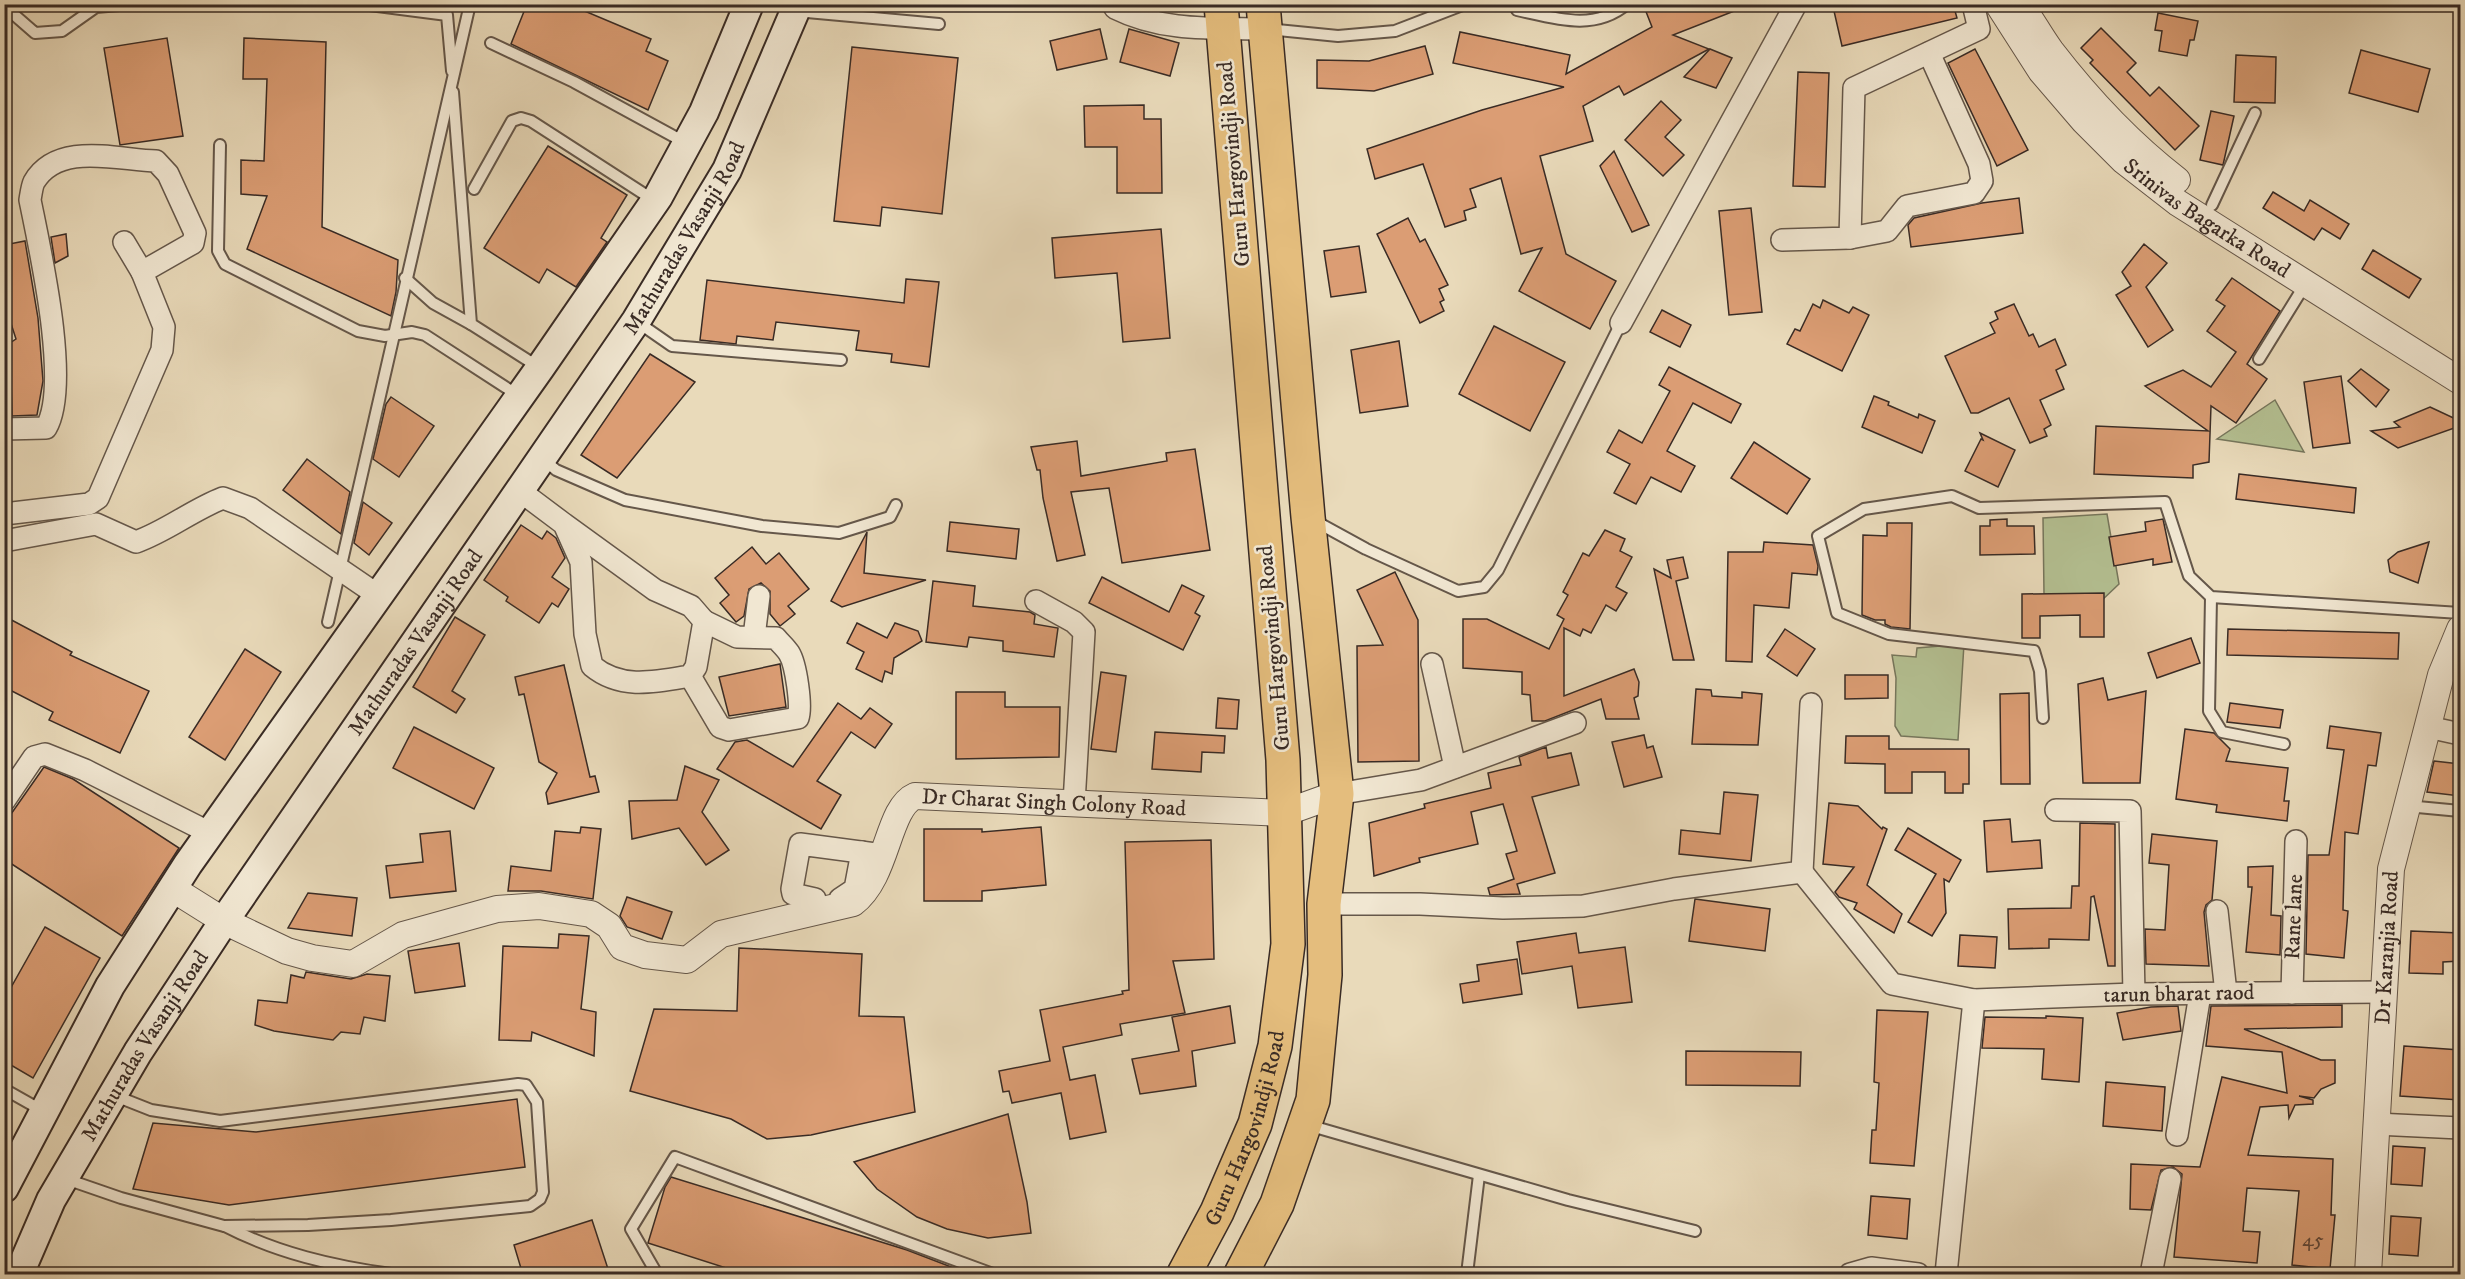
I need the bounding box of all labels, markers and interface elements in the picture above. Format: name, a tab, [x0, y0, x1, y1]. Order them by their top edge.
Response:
street label: Guru Hargovindji Road	[1212, 60, 1256, 268]
street label: Mathuradas Vasanji Road	[617, 137, 751, 340]
street label: Srinivas Bagarka Road	[2118, 152, 2295, 284]
street label: Mathuradas Vasanji Road	[342, 544, 489, 741]
street label: Guru Hargovindji Road	[1252, 544, 1296, 752]
street label: Dr Charat Singh Colony Road	[921, 783, 1187, 822]
street label: Dr Karanjia Road	[2369, 870, 2404, 1025]
street label: Rane lane	[2279, 874, 2309, 960]
street label: Mathuradas Vasanji Road	[75, 945, 214, 1146]
street label: tarun bharat raod	[2103, 979, 2255, 1009]
street label: Guru Hargovindji Road	[1198, 1029, 1290, 1231]
house number: 45	[2302, 1228, 2324, 1253]

